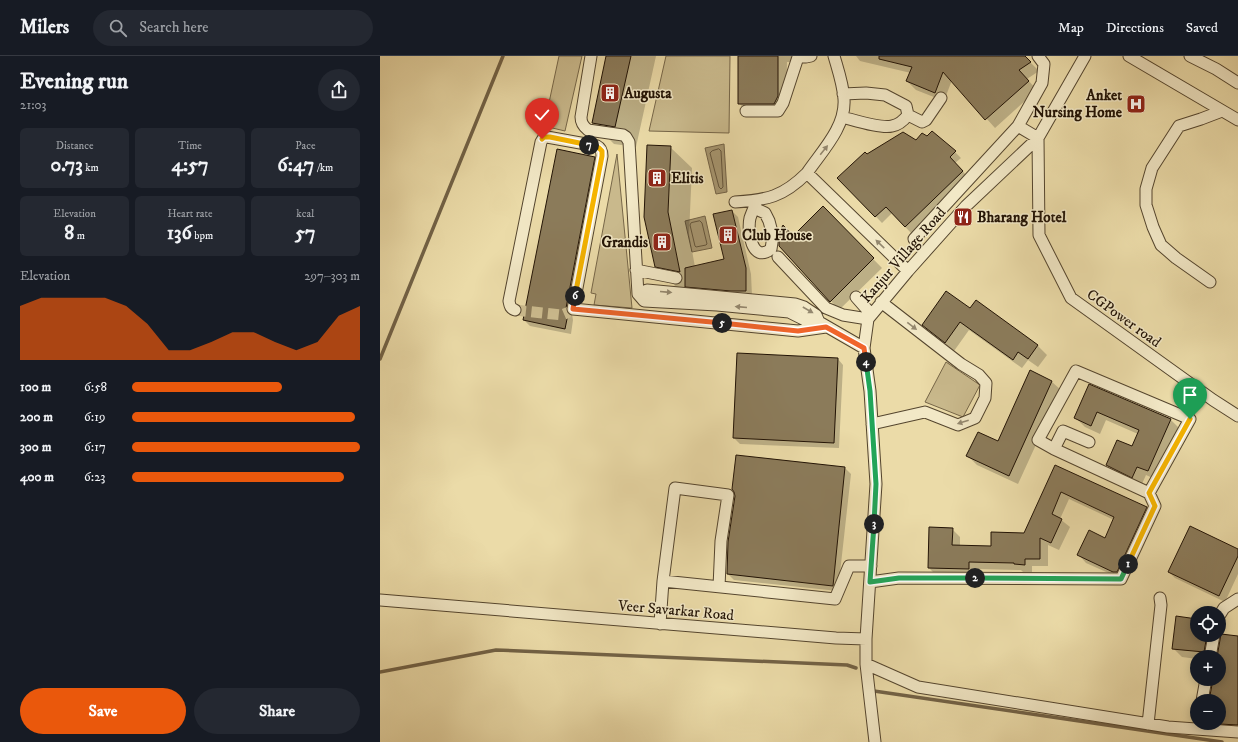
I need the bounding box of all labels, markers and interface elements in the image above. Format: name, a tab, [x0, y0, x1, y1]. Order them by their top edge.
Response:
search box	[93, 10, 373, 46]
text: Milers	[20, 16, 69, 39]
icon: search	[107, 17, 129, 39]
text: Search here	[139, 18, 209, 37]
text: Map	[1058, 19, 1084, 37]
text: Directions	[1106, 19, 1164, 37]
text: Saved	[1186, 19, 1218, 37]
text: Evening run	[20, 68, 128, 95]
button: share	[318, 69, 360, 111]
building icon: Augusta	[599, 82, 621, 104]
place label: Augusta	[623, 84, 672, 103]
place label: Anket Nursing Home	[1033, 86, 1123, 122]
hospital icon: Anket Nursing Home	[1125, 93, 1147, 115]
text: 21:03	[20, 97, 46, 113]
pin	[525, 98, 559, 139]
icon: check	[531, 104, 553, 126]
pin: 7	[579, 135, 599, 155]
text: 7	[586, 138, 592, 152]
text: Distance	[56, 139, 94, 153]
text: Time	[178, 139, 202, 153]
text: Pace	[295, 139, 316, 153]
one-way arrow	[819, 144, 828, 155]
text: 0.73	[50, 153, 83, 178]
text: 4:57	[171, 153, 209, 178]
text: 6:47	[277, 153, 314, 178]
text: km	[83, 161, 99, 175]
text: /km	[314, 161, 333, 175]
building icon: Elitis	[646, 167, 668, 189]
place label: Elitis	[671, 169, 704, 188]
street label: Kanjur Village Road	[857, 203, 951, 307]
restaurant icon: Bharang Hotel	[952, 206, 974, 228]
text: Elevation	[53, 207, 96, 221]
text: Heart rate	[167, 207, 213, 221]
text: kcal	[296, 207, 314, 221]
place label: Bharang Hotel	[977, 208, 1067, 227]
text: 8	[64, 221, 74, 246]
text: 136	[167, 221, 192, 246]
text: 57	[295, 221, 316, 246]
building icon: Club House	[717, 224, 739, 246]
place label: Club House	[742, 226, 813, 245]
text: m	[74, 229, 85, 243]
text: bpm	[192, 229, 213, 243]
building icon: Grandis	[651, 231, 673, 253]
place label: Grandis	[601, 233, 648, 252]
one-way arrow	[875, 239, 885, 249]
text: Elevation	[20, 268, 70, 284]
text: 297–303 m	[304, 268, 360, 284]
street label: CGPower road	[1083, 285, 1165, 352]
pin: 6	[565, 286, 585, 306]
one-way arrow	[660, 288, 672, 295]
text: 6	[572, 289, 578, 303]
one-way arrow	[735, 304, 747, 311]
one-way arrow	[802, 307, 814, 314]
pin: 5	[712, 313, 732, 333]
text: 5	[719, 316, 725, 330]
one-way arrow	[906, 322, 917, 331]
pin: 4	[856, 352, 876, 372]
text: 4	[863, 355, 869, 369]
pin	[1173, 378, 1207, 419]
text: 100 m	[20, 379, 51, 395]
text: 6:58	[84, 379, 107, 395]
icon: arrive	[1179, 384, 1201, 406]
text: 200 m	[20, 409, 53, 425]
text: 6:19	[84, 409, 105, 425]
one-way arrow	[957, 419, 969, 426]
text: 300 m	[20, 439, 51, 455]
text: 6:17	[84, 439, 106, 455]
text: 400 m	[20, 469, 54, 485]
text: 6:23	[84, 469, 105, 485]
pin: 3	[864, 514, 884, 534]
text: 3	[872, 517, 876, 531]
pin: 1	[1118, 554, 1138, 574]
text: 1	[1126, 557, 1130, 571]
pin: 2	[965, 568, 985, 588]
text: 2	[972, 571, 978, 585]
street label: Veer Savarkar Road	[616, 596, 735, 625]
map controls	[1190, 606, 1226, 730]
button: locate	[1190, 606, 1226, 642]
button: +	[1190, 650, 1226, 686]
button: Save	[20, 688, 186, 734]
button: Share	[194, 688, 360, 734]
button: −	[1190, 694, 1226, 730]

